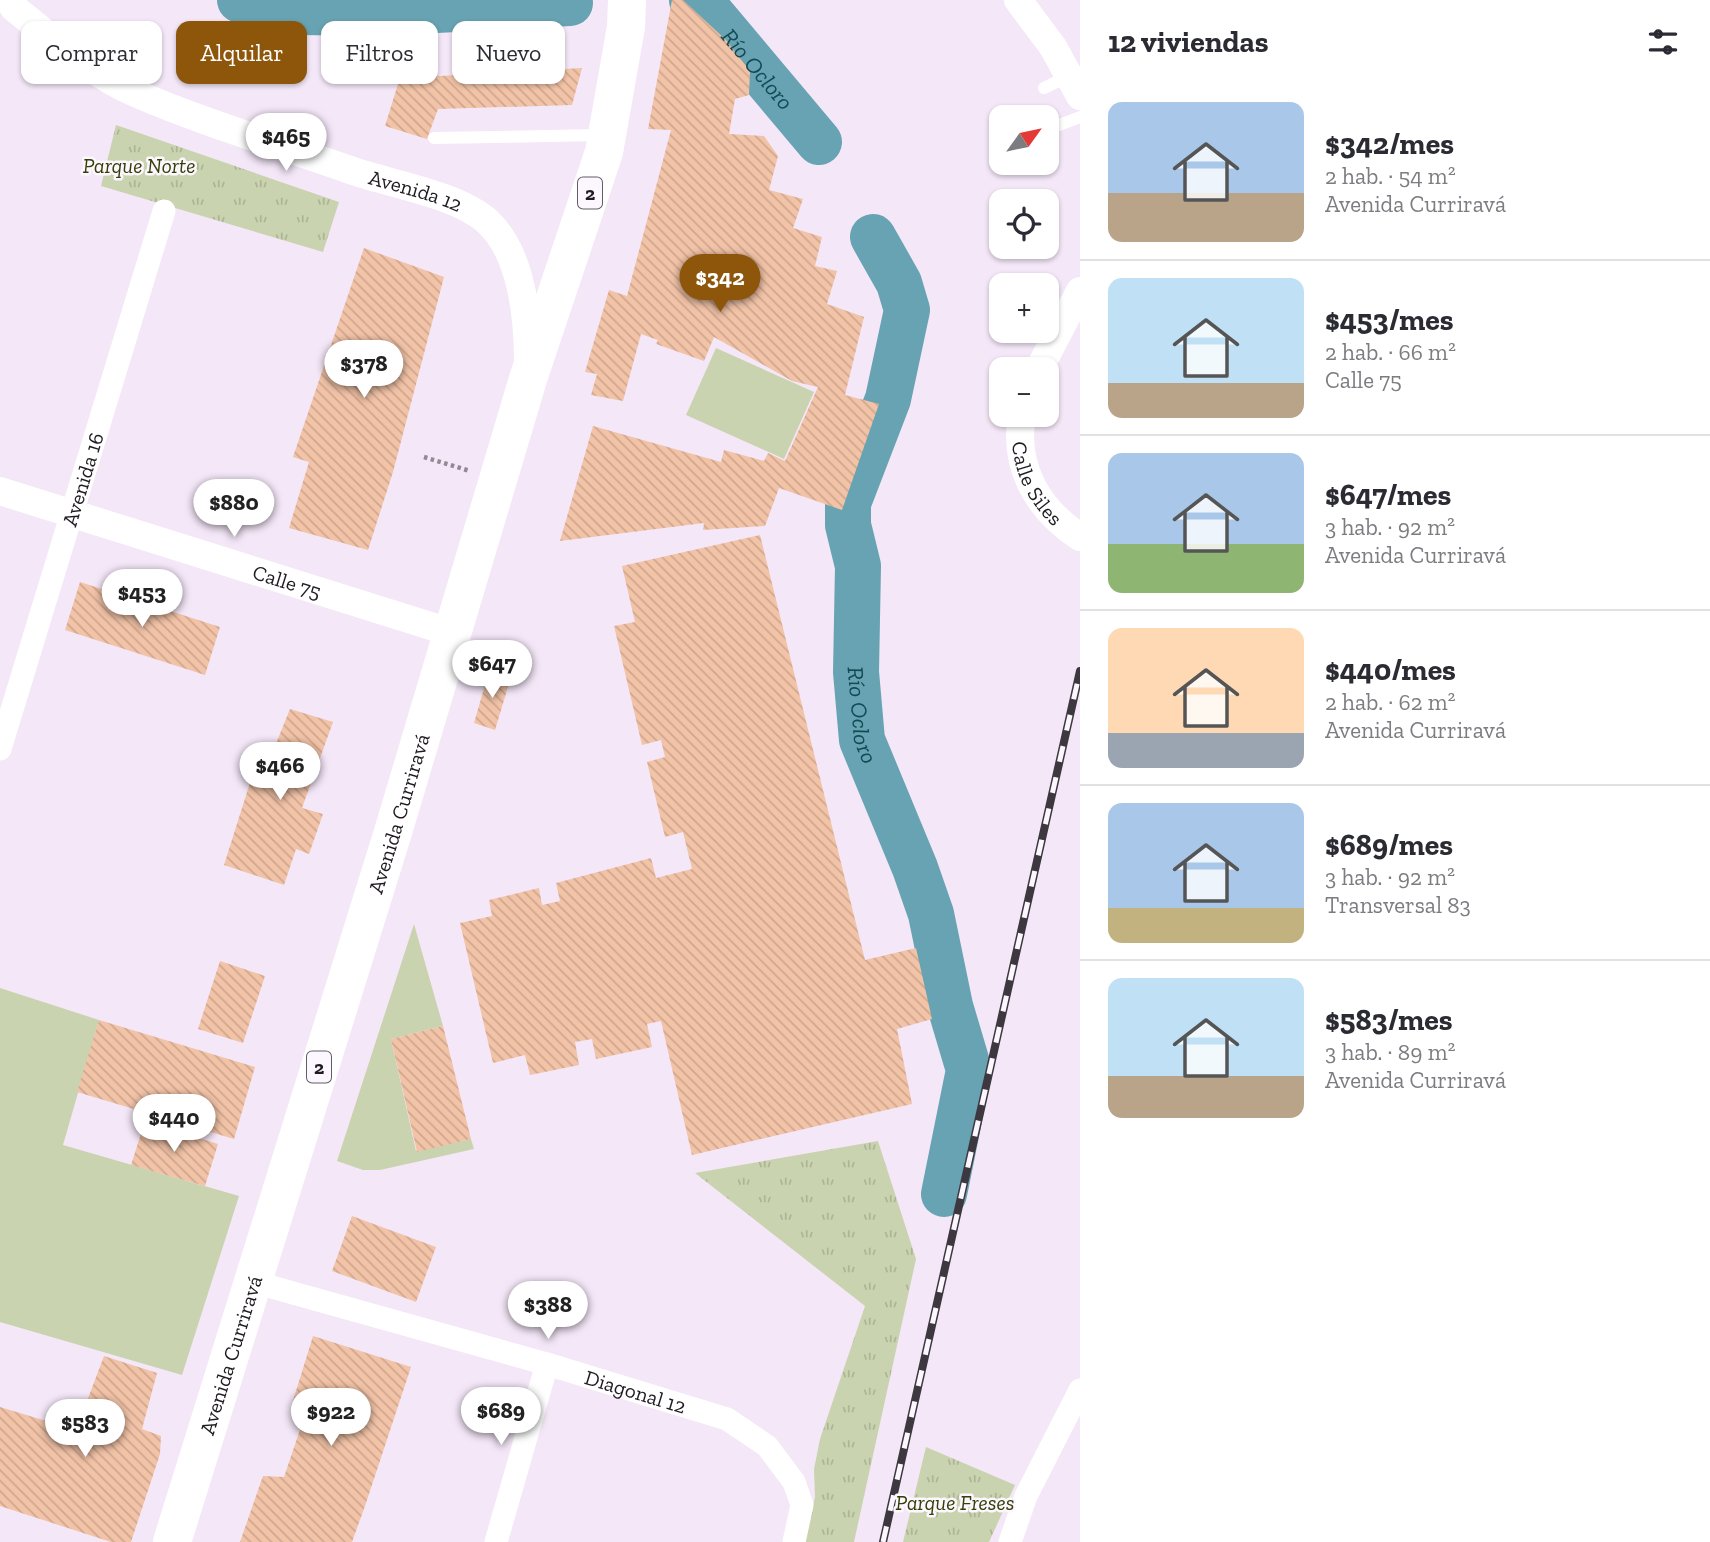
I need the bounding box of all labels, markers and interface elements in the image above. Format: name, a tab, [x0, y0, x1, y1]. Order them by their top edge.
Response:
chip: Comprar	[21, 21, 162, 84]
chip: Alquilar	[176, 21, 307, 84]
chip: Filtros	[321, 21, 438, 84]
chip: Nuevo	[452, 21, 565, 84]
water label: Río Ocloro	[716, 23, 800, 115]
icon: filters	[1644, 23, 1682, 61]
text: 12 viviendas	[1108, 24, 1269, 60]
north arrow	[989, 105, 1059, 175]
map controls	[989, 105, 1059, 427]
pin: $465	[245, 114, 327, 173]
text: $465	[262, 122, 310, 150]
text: $342/mes	[1325, 126, 1454, 162]
icon: home	[1164, 130, 1248, 214]
park label: Parque Norte	[83, 153, 195, 178]
text: 2 hab. · 54 m²	[1325, 162, 1456, 190]
street label: Avenida 12	[366, 164, 466, 217]
road number: 2	[578, 178, 602, 209]
button: locate	[989, 189, 1059, 259]
text: Avenida Curriravá	[1325, 190, 1506, 218]
pin: $342	[679, 254, 761, 314]
text: $342	[695, 263, 745, 291]
button: +	[989, 273, 1059, 343]
text: $453/mes	[1325, 302, 1453, 338]
icon: home	[1164, 306, 1248, 390]
text: 2 hab. · 66 m²	[1325, 338, 1456, 366]
pin: $378	[323, 340, 405, 400]
text: $378	[340, 349, 388, 377]
button: −	[989, 357, 1059, 427]
text: Calle 75	[1325, 366, 1402, 394]
street label: Avenida 16	[56, 429, 108, 529]
street label: Calle Siles	[1008, 440, 1068, 530]
text: $647/mes	[1325, 477, 1451, 513]
pin: $880	[193, 480, 275, 539]
icon: home	[1164, 481, 1248, 565]
text: $880	[209, 488, 259, 516]
text: 3 hab. · 92 m²	[1325, 513, 1455, 541]
text: Avenida Curriravá	[1325, 541, 1506, 569]
street label: Calle 75	[250, 559, 324, 603]
pin: $453	[101, 570, 183, 629]
text: $453	[118, 578, 166, 606]
pin: $647	[451, 640, 533, 700]
text: $647	[468, 649, 516, 677]
text: $440/mes	[1325, 652, 1456, 688]
icon: home	[1164, 656, 1248, 740]
water label: Río Ocloro	[842, 665, 884, 767]
text: 2 hab. · 62 m²	[1325, 688, 1456, 716]
text: Avenida Curriravá	[1325, 716, 1506, 744]
street label: Avenida Curriravá	[362, 730, 434, 896]
pin: $466	[239, 742, 321, 802]
text: $466	[255, 751, 305, 779]
text: $689/mes	[1325, 827, 1453, 863]
icon: home	[1164, 831, 1248, 915]
text: 3 hab. · 92 m²	[1325, 863, 1455, 891]
text: Transversal 83	[1325, 891, 1471, 919]
text: $583/mes	[1325, 1002, 1453, 1038]
icon: home	[1164, 1006, 1248, 1090]
text: 3 hab. · 89 m²	[1325, 1038, 1456, 1066]
road number: 2	[307, 1051, 331, 1082]
text: Avenida Curriravá	[1325, 1066, 1506, 1094]
pin: $440	[133, 1094, 215, 1154]
text: $440	[149, 1103, 199, 1131]
street label: Avenida Curriravá	[194, 1272, 267, 1438]
pin: $388	[507, 1282, 589, 1341]
text: $388	[524, 1290, 572, 1318]
street label: Diagonal 12	[582, 1364, 689, 1418]
pin: $922	[290, 1388, 372, 1448]
pin: $689	[460, 1388, 542, 1447]
text: $689	[477, 1396, 525, 1424]
text: $922	[307, 1397, 355, 1425]
pin: $583	[44, 1400, 126, 1459]
text: $583	[61, 1408, 109, 1436]
park label: Parque Freses	[896, 1490, 1014, 1515]

